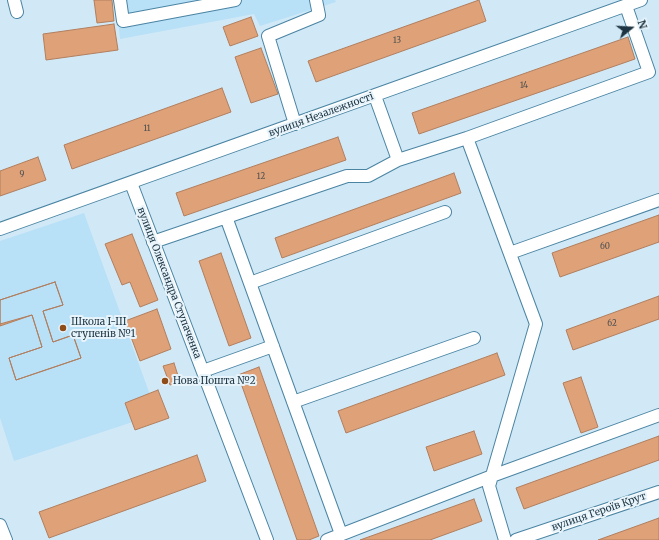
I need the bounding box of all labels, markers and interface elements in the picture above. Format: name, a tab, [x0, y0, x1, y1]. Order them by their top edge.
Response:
north arrow	[611, 8, 651, 48]
text: N	[634, 18, 650, 31]
house number: 13	[393, 36, 401, 46]
house number: 14	[520, 81, 528, 91]
street label: вулиця Незалежності	[267, 90, 375, 140]
house number: 11	[144, 124, 150, 134]
house number: 9	[20, 170, 24, 180]
house number: 12	[257, 172, 265, 182]
street label: вулиця Олександра Ступаченка	[135, 206, 203, 360]
house number: 60	[600, 242, 610, 252]
place label: Школа І-ІІІ ступенів №1	[71, 316, 135, 340]
house number: 62	[607, 319, 617, 329]
marker: Школа І-ІІІ ступенів №1	[58, 323, 68, 333]
place label: Нова Пошта №2	[173, 375, 256, 387]
marker: Нова Пошта №2	[160, 376, 170, 386]
street label: вулиця Героїв Крут	[550, 490, 648, 534]

